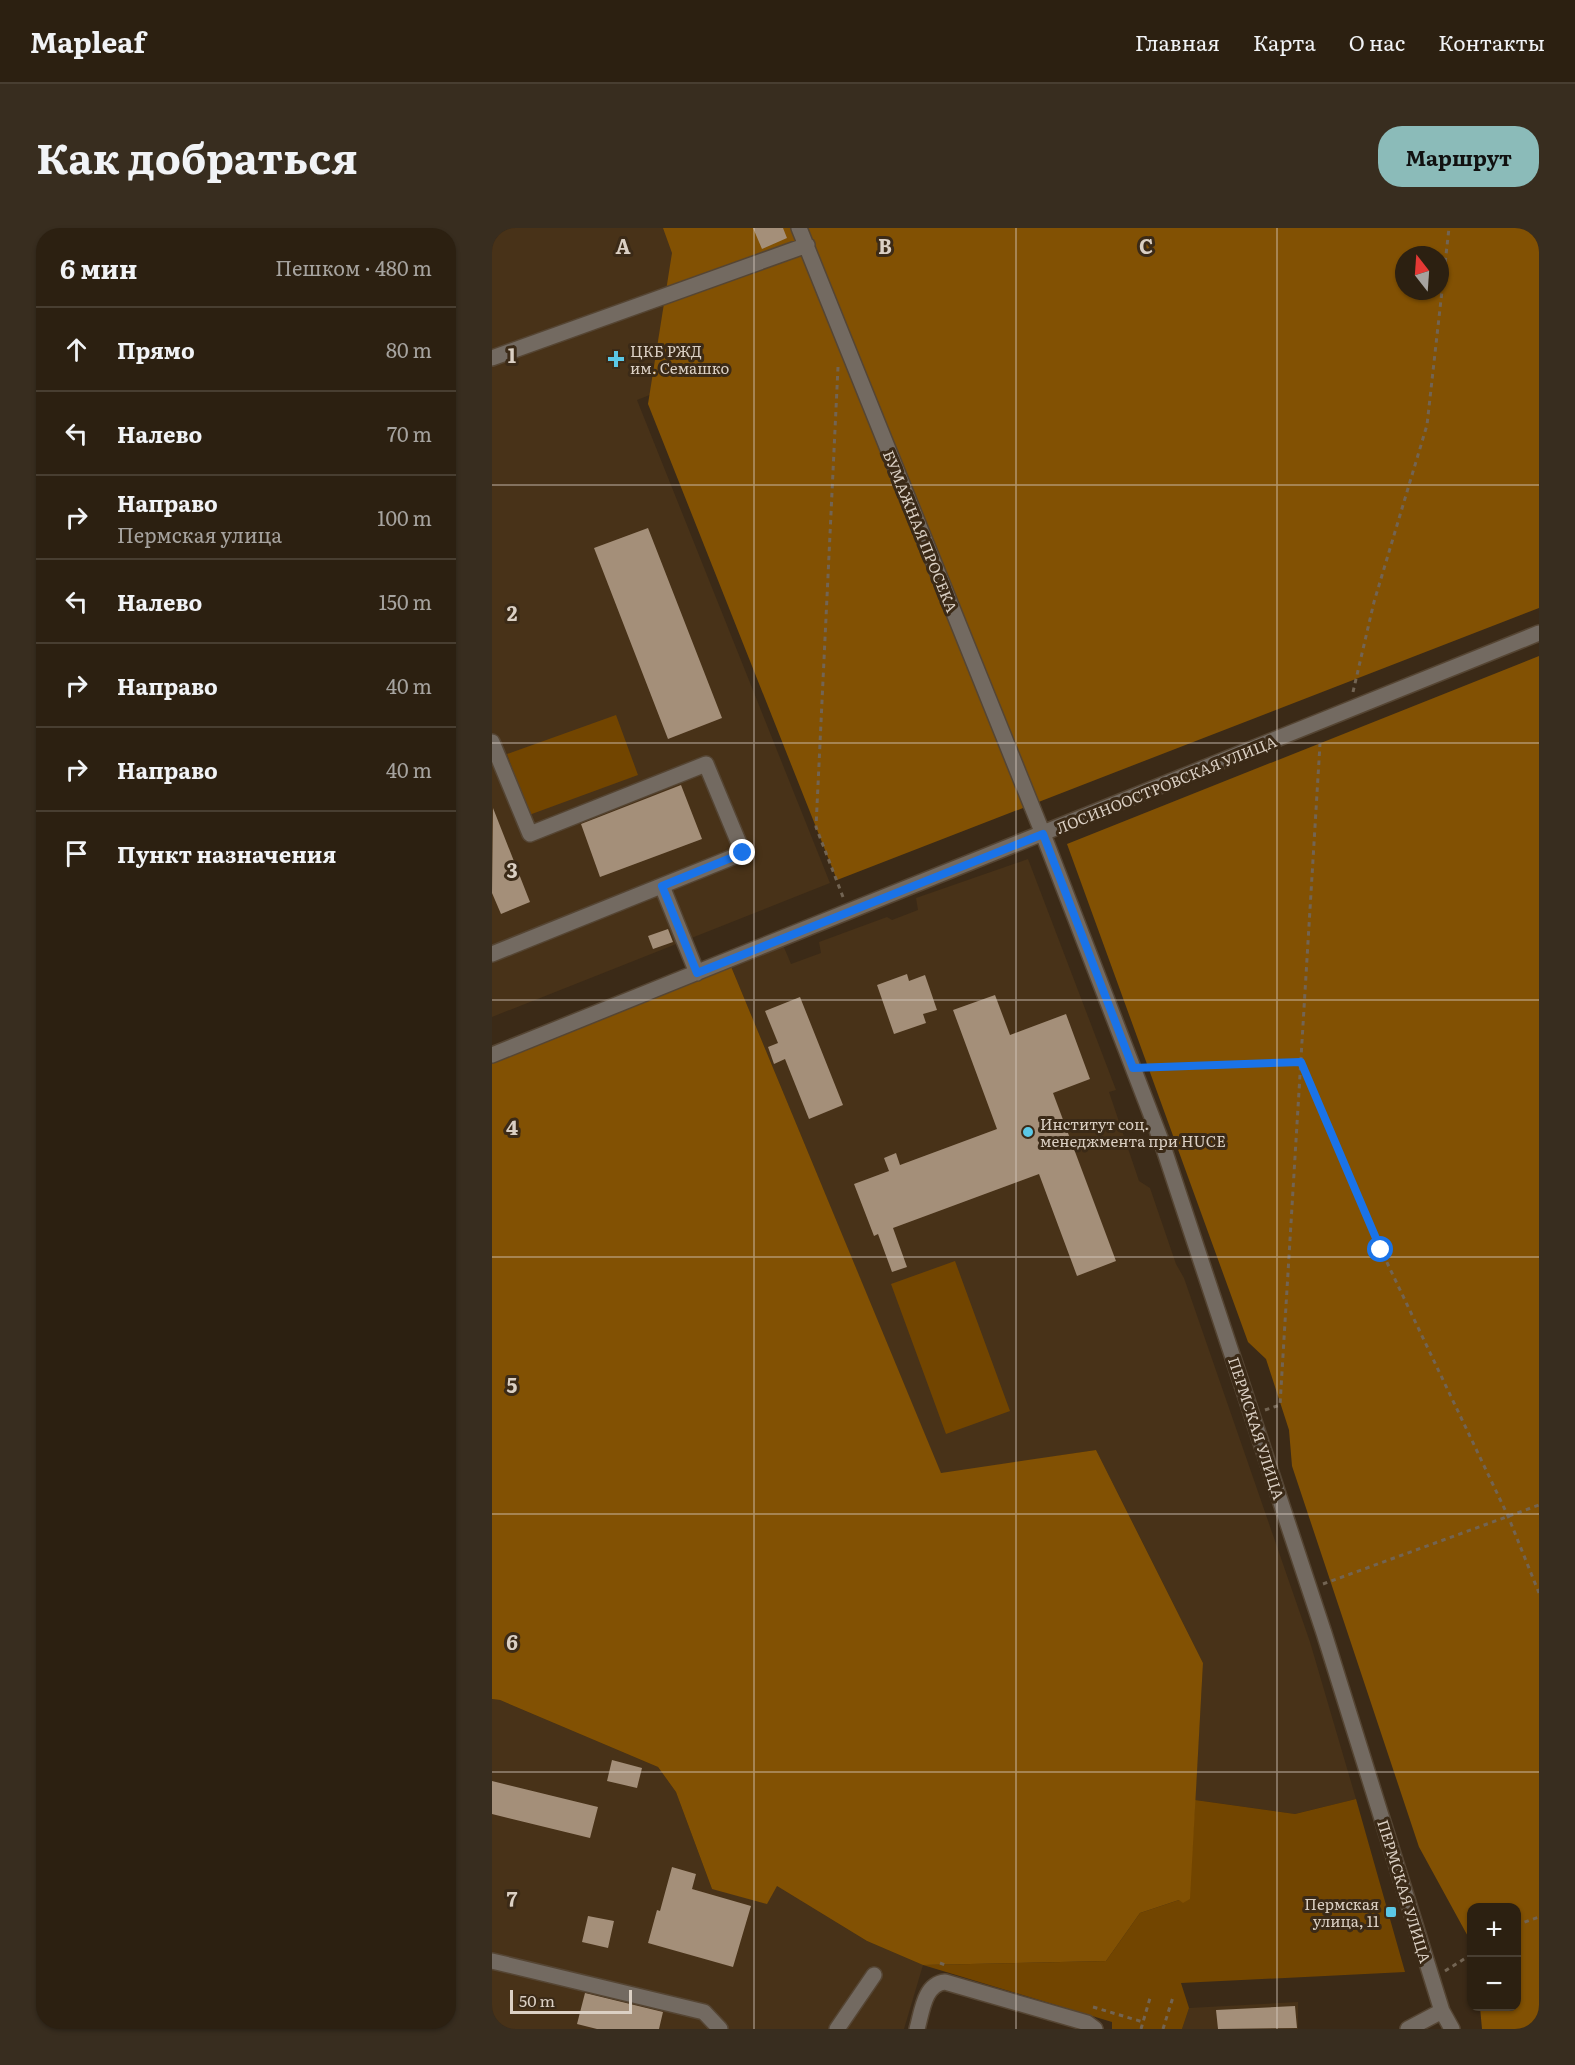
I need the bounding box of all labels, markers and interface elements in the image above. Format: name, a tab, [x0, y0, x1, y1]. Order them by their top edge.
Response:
text: Mapleaf	[30, 20, 145, 62]
text: Главная	[1135, 26, 1220, 57]
text: Карта	[1253, 26, 1316, 57]
text: О нас	[1349, 26, 1405, 57]
text: Контакты	[1438, 26, 1545, 57]
text: Как добраться	[36, 125, 358, 187]
button: Маршрут	[1378, 126, 1539, 187]
text: A	[615, 230, 631, 260]
text: B	[878, 230, 892, 260]
text: C	[1139, 230, 1153, 260]
north arrow	[1395, 246, 1449, 300]
text: 6 мин	[60, 248, 137, 287]
text: Пешком · 480 m	[275, 252, 432, 282]
icon: ahead	[60, 333, 93, 366]
text: Прямо	[117, 333, 195, 366]
text: 80 m	[386, 334, 432, 364]
text: 1	[508, 339, 516, 369]
place label: ЦКБ РЖД им. Семашко	[630, 339, 729, 379]
marker: ЦКБ РЖД им. Семашко	[607, 350, 625, 368]
icon: left	[60, 417, 93, 450]
text: Налево	[117, 417, 202, 450]
text: 70 m	[387, 418, 432, 448]
street label: БУМАЖНАЯ ПРОСЕКА	[878, 446, 964, 616]
text: Направо	[117, 486, 218, 519]
icon: right	[60, 501, 93, 534]
text: 100 m	[377, 502, 432, 532]
text: Пермская улица	[117, 519, 282, 549]
icon: left	[60, 585, 93, 618]
text: Налево	[117, 585, 202, 618]
text: 150 m	[379, 586, 432, 616]
text: 2	[507, 597, 518, 627]
icon: right	[60, 669, 93, 702]
text: Направо	[117, 669, 218, 702]
text: 40 m	[386, 670, 432, 700]
street label: ЛОСИНООСТРОВСКАЯ УЛИЦА	[1052, 729, 1280, 839]
icon: right	[60, 753, 93, 786]
text: Направо	[117, 753, 218, 786]
text: 40 m	[386, 754, 432, 784]
icon: arrive	[60, 837, 93, 870]
text: Пункт назначения	[117, 837, 336, 870]
route end	[729, 839, 755, 865]
text: 3	[506, 854, 518, 884]
text: 4	[506, 1111, 518, 1141]
place label: Институт соц. менеджмента при HUCE	[1040, 1112, 1226, 1152]
marker: Институт соц. менеджмента при HUCE	[1021, 1125, 1035, 1139]
route start	[1367, 1236, 1393, 1262]
street label: ПЕРМСКАЯ УЛИЦА	[1223, 1354, 1291, 1502]
text: 5	[507, 1369, 518, 1399]
text: 6	[506, 1626, 518, 1656]
street label: ПЕРМСКАЯ УЛИЦА	[1372, 1816, 1438, 1966]
text: 7	[507, 1883, 518, 1913]
place label: Пермская улица, 11	[1304, 1892, 1379, 1932]
map controls	[1467, 1903, 1521, 2011]
button: +	[1467, 1903, 1521, 1957]
marker: Пермская улица, 11	[1384, 1905, 1398, 1919]
button: −	[1467, 1957, 1521, 2011]
scale bar	[510, 1987, 632, 2014]
text: 50 m	[519, 1988, 555, 2012]

